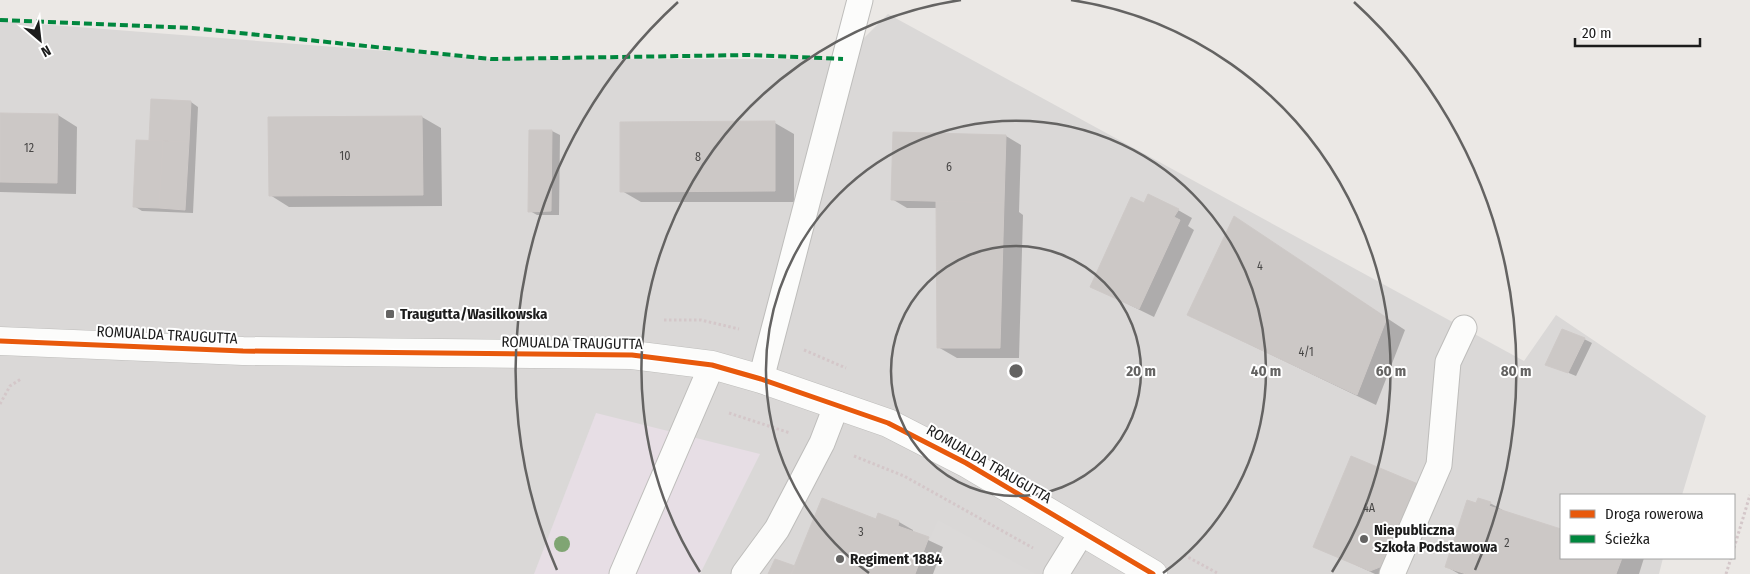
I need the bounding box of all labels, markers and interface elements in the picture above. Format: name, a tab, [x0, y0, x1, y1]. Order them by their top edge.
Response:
north arrow	[15, 15, 65, 65]
scale bar	[1575, 15, 1700, 47]
text: 20 m	[1582, 24, 1612, 42]
text: N	[38, 42, 54, 61]
house number: 12	[24, 141, 34, 155]
house number: 10	[340, 149, 350, 163]
house number: 8	[695, 150, 701, 164]
house number: 6	[946, 160, 952, 174]
house number: 4	[1257, 259, 1263, 273]
place label: Traugutta/Wasilkowska	[400, 305, 548, 323]
marker: Traugutta/Wasilkowska	[384, 308, 396, 320]
street label: ROMUALDA TRAUGUTTA	[96, 322, 238, 348]
street label: ROMUALDA TRAUGUTTA	[501, 333, 643, 353]
house number: 4/1	[1298, 345, 1314, 359]
centre of rings	[1007, 362, 1025, 380]
text: 20 m	[1125, 362, 1156, 380]
text: 40 m	[1251, 362, 1281, 380]
text: 60 m	[1376, 362, 1406, 380]
text: 80 m	[1501, 362, 1531, 380]
street label: ROMUALDA TRAUGUTTA	[923, 421, 1055, 507]
legend	[1560, 494, 1735, 559]
house number: 4A	[1363, 501, 1376, 515]
text: Droga rowerowa	[1605, 505, 1704, 523]
place label: Niepubliczna Szkoła Podstawowa	[1374, 521, 1498, 556]
house number: 3	[858, 525, 864, 539]
text: Ścieżka	[1605, 530, 1650, 548]
marker: Niepubliczna Szkoła Podstawowa	[1358, 533, 1370, 545]
house number: 2	[1504, 536, 1510, 550]
place label: Regiment 1884	[850, 550, 943, 568]
marker: Regiment 1884	[834, 553, 846, 565]

